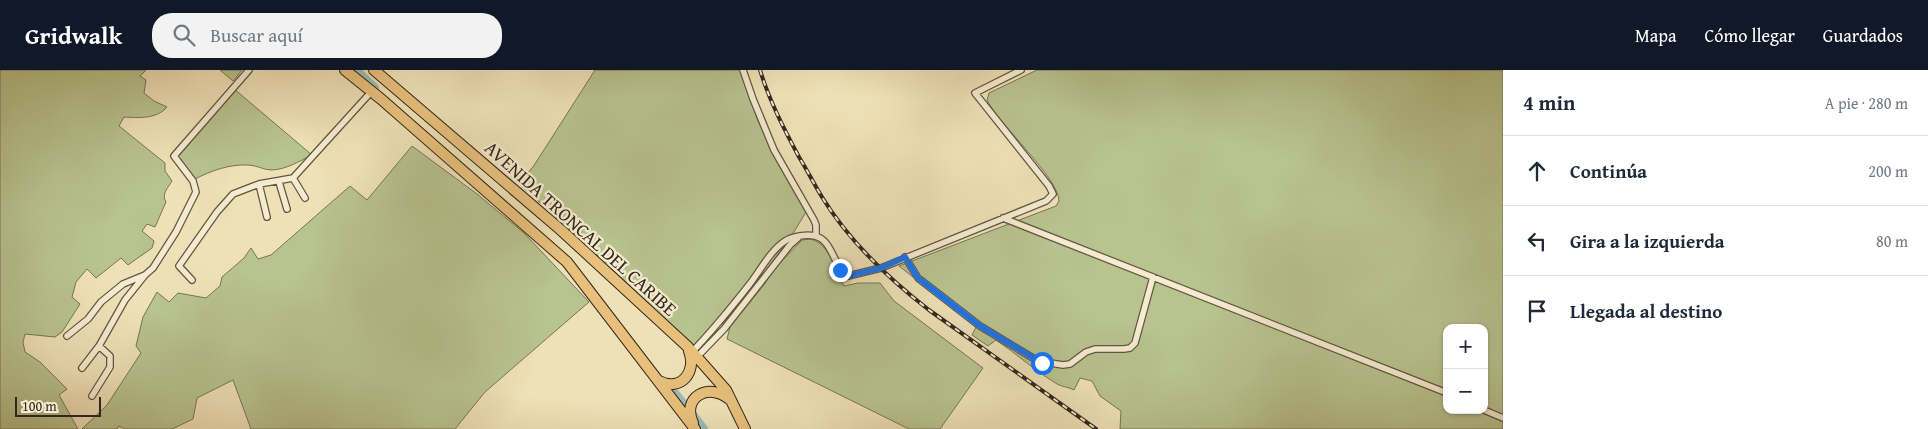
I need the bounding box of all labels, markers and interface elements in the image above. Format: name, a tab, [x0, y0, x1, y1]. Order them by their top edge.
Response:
search box	[152, 13, 502, 58]
text: Gridwalk	[25, 18, 122, 53]
icon: search	[170, 21, 198, 49]
text: Buscar aquí	[210, 21, 303, 49]
text: Mapa	[1635, 22, 1677, 49]
text: Cómo llegar	[1705, 22, 1795, 49]
text: Guardados	[1823, 22, 1903, 49]
text: 4 min	[1523, 87, 1575, 118]
text: A pie · 280 m	[1825, 91, 1908, 115]
street label: AVENIDA TRONCAL DEL CARIBE	[479, 134, 684, 322]
icon: ahead	[1523, 157, 1551, 185]
text: Continúa	[1570, 157, 1647, 185]
text: 200 m	[1868, 159, 1908, 183]
icon: left	[1523, 227, 1551, 255]
text: Gira a la izquierda	[1570, 227, 1725, 255]
text: 80 m	[1876, 229, 1908, 253]
route end	[829, 259, 852, 282]
icon: arrive	[1523, 297, 1551, 325]
text: Llegada al destino	[1570, 297, 1722, 325]
map controls	[1443, 324, 1488, 414]
button: +	[1443, 324, 1488, 369]
route start	[1031, 352, 1054, 375]
button: −	[1443, 369, 1488, 414]
scale bar	[15, 394, 101, 417]
text: 100 m	[22, 396, 57, 416]

